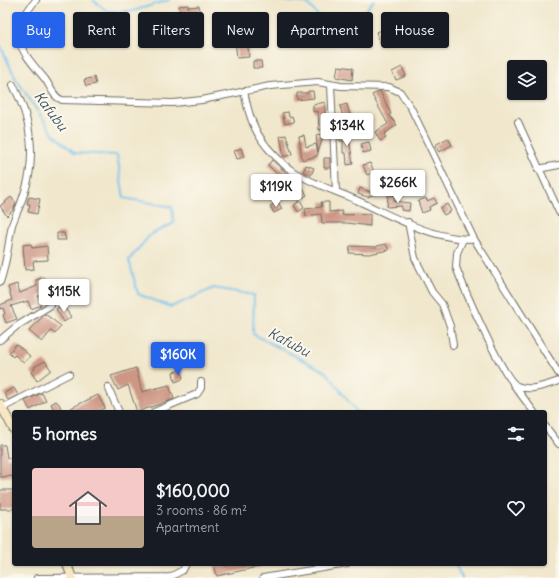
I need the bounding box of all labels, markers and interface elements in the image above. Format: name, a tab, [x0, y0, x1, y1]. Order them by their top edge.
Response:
chip: Buy	[12, 12, 65, 48]
chip: Rent	[73, 12, 130, 48]
chip: Filters	[138, 12, 204, 48]
chip: New	[212, 12, 269, 48]
chip: Apartment	[277, 12, 373, 48]
chip: House	[381, 12, 449, 48]
map controls	[507, 60, 547, 100]
button: layers	[507, 60, 547, 100]
water label: Kafubu	[30, 88, 72, 135]
pin: $134K	[319, 113, 375, 147]
text: $134K	[329, 117, 365, 134]
pin: $266K	[370, 170, 426, 204]
pin: $119K	[248, 174, 304, 208]
text: $266K	[379, 174, 417, 191]
text: $119K	[260, 178, 292, 195]
pin: $115K	[36, 279, 92, 313]
text: $115K	[48, 283, 80, 300]
water label: Kafubu	[265, 323, 314, 361]
pin: $160K	[150, 342, 206, 376]
text: $160K	[160, 346, 196, 363]
text: 5 homes	[32, 423, 97, 445]
icon: filters	[505, 423, 527, 445]
text: $160,000	[156, 480, 230, 502]
icon: home	[64, 484, 112, 532]
icon: heart	[505, 497, 527, 519]
text: 3 rooms · 86 m²	[156, 502, 247, 519]
text: Apartment	[156, 519, 219, 536]

